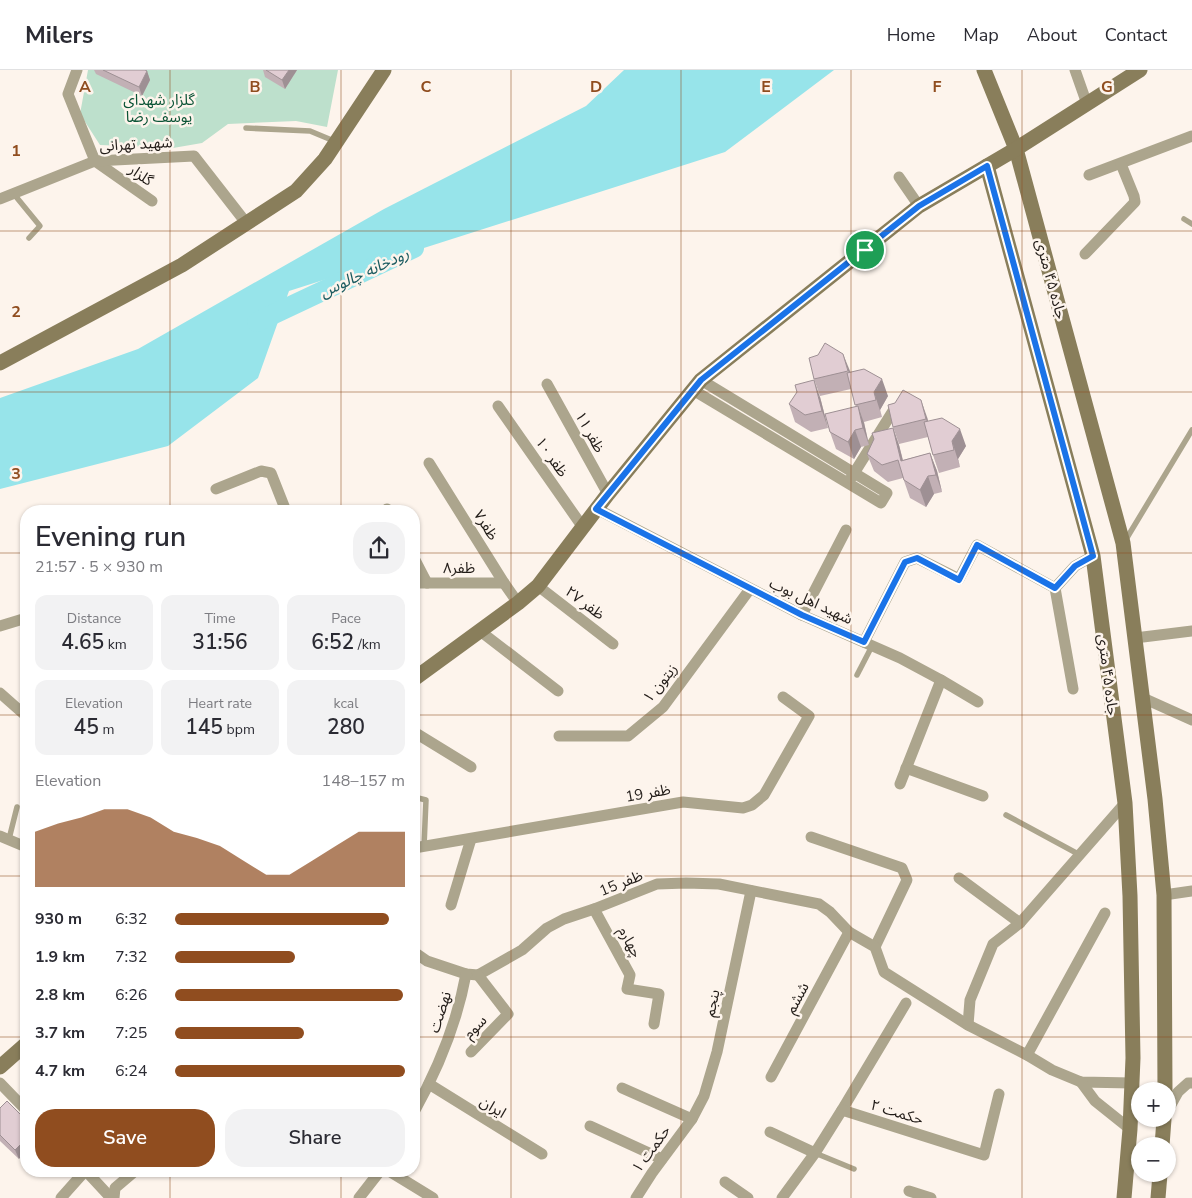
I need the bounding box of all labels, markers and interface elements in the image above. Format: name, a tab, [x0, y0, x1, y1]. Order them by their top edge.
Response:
text: Milers	[25, 19, 94, 51]
text: Home	[887, 23, 935, 47]
text: Map	[963, 23, 999, 47]
text: About	[1027, 23, 1077, 47]
text: Contact	[1105, 23, 1167, 47]
text: A	[79, 76, 91, 98]
text: B	[249, 76, 261, 98]
text: C	[421, 76, 432, 98]
text: D	[590, 76, 602, 98]
text: E	[761, 76, 771, 98]
text: F	[933, 76, 942, 98]
text: G	[1101, 76, 1113, 98]
park label: گلزار شهدای یوسف رضا	[123, 90, 196, 127]
street label: شهید تهرانی	[99, 132, 173, 156]
text: 1	[11, 140, 21, 162]
street label: گلزار	[124, 159, 158, 191]
pin	[844, 229, 886, 271]
icon: arrive	[851, 236, 879, 264]
street label: جاده ۴۵ متری	[1031, 237, 1071, 321]
water label: رودخانه چالوس	[316, 243, 413, 303]
text: 2	[11, 301, 21, 323]
street label: ظفر ۱۱	[570, 408, 610, 456]
street label: ظفر ۱۰	[531, 433, 573, 481]
text: 3	[11, 463, 21, 485]
street label: ظفر۷	[469, 506, 503, 544]
text: Evening run	[35, 518, 186, 556]
button: share	[353, 522, 405, 574]
text: 21:57 · 5 × 930 m	[35, 556, 163, 578]
street label: ظفر۸	[443, 558, 475, 578]
street label: شهید اهل بوب	[766, 573, 856, 629]
street label: ظفر ۲۷	[561, 582, 609, 624]
text: Distance	[67, 609, 121, 628]
text: Time	[204, 609, 236, 628]
text: Pace	[331, 609, 361, 628]
text: 4.65	[61, 628, 104, 656]
text: 31:56	[192, 628, 248, 656]
text: 6:52	[311, 628, 354, 656]
street label: جاده ۴۵ متری	[1093, 633, 1123, 717]
text: km	[104, 635, 127, 654]
text: /km	[354, 635, 381, 654]
street label: زیتون ۱	[638, 659, 682, 707]
text: Elevation	[65, 694, 123, 713]
text: Heart rate	[188, 694, 252, 713]
text: kcal	[334, 694, 358, 713]
text: 45	[74, 713, 99, 741]
text: 145	[185, 713, 223, 741]
text: 280	[327, 713, 365, 741]
text: m	[99, 720, 114, 739]
text: bpm	[223, 720, 255, 739]
text: Elevation	[35, 770, 101, 792]
text: 148–157 m	[322, 770, 405, 792]
street label: ظفر 19	[624, 779, 672, 807]
street label: ظفر 15	[596, 865, 646, 901]
text: 930 m	[35, 908, 82, 930]
text: 6:32	[115, 908, 147, 930]
street label: چهارم	[612, 923, 647, 962]
text: 1.9 km	[35, 946, 85, 968]
text: 7:32	[115, 946, 147, 968]
street label: ششم	[780, 979, 815, 1018]
text: 2.8 km	[35, 984, 85, 1006]
text: 6:26	[115, 984, 147, 1006]
street label: پنجم	[699, 987, 726, 1019]
street label: نهضت	[424, 989, 456, 1035]
street label: سوم	[459, 1010, 492, 1044]
text: 3.7 km	[35, 1022, 85, 1044]
text: 7:25	[115, 1022, 147, 1044]
text: 4.7 km	[35, 1060, 85, 1082]
text: 6:24	[115, 1060, 147, 1082]
map controls	[1131, 1082, 1176, 1182]
button: +	[1131, 1082, 1176, 1127]
street label: ایران	[476, 1091, 510, 1123]
street label: حکمت ۲	[868, 1095, 926, 1129]
button: Save	[35, 1109, 215, 1167]
button: Share	[225, 1109, 405, 1167]
street label: حکمت ۱	[627, 1121, 675, 1177]
button: −	[1131, 1137, 1176, 1182]

